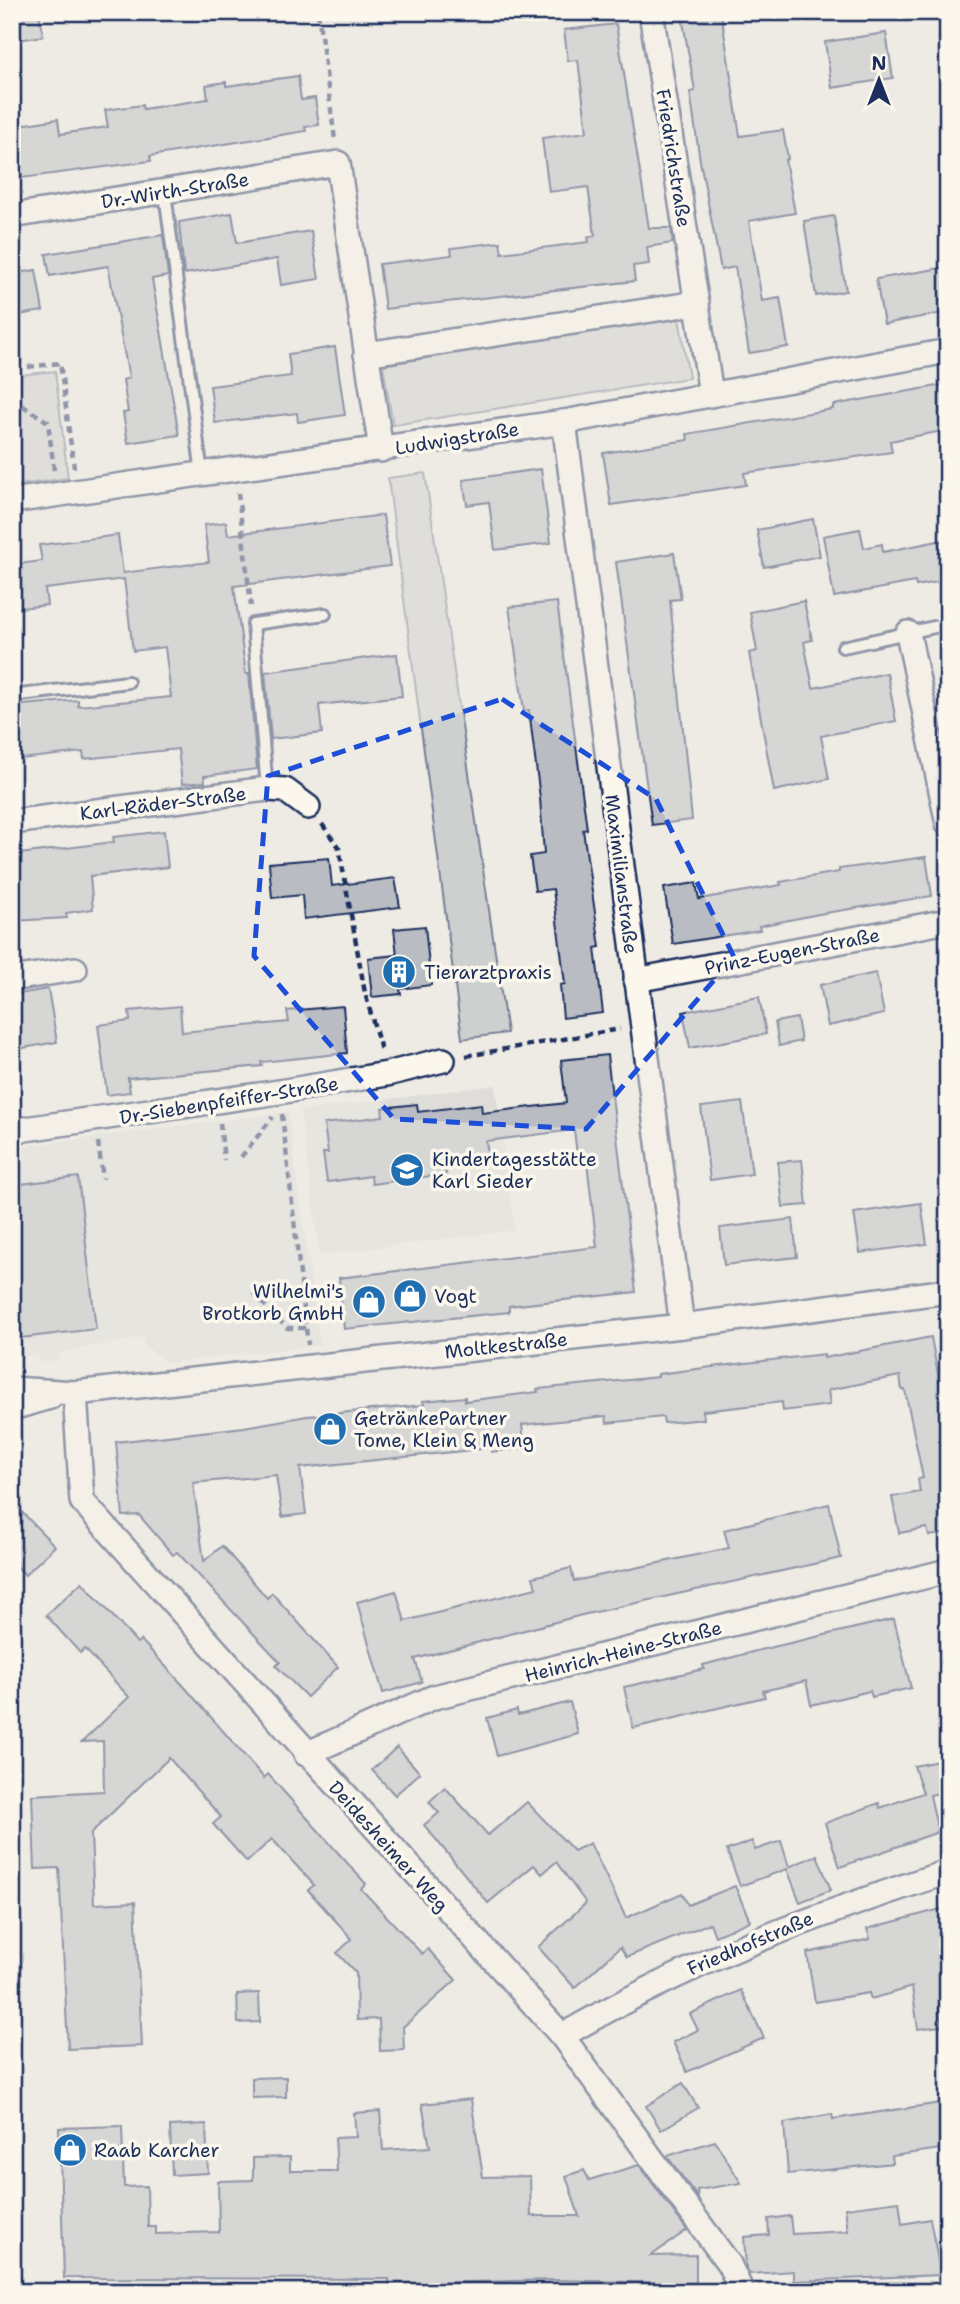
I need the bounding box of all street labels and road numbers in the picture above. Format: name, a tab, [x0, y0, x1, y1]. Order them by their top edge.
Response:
street label: Friedrichstraße	[650, 87, 697, 229]
street label: Dr.-Wirth-Straße	[99, 166, 251, 215]
street label: Ludwigstraße	[393, 416, 521, 461]
street label: Karl-Räder-Straße	[78, 781, 248, 826]
street label: Maximilianstraße	[599, 793, 644, 955]
street label: Prinz-Eugen-Straße	[702, 922, 882, 981]
street label: Dr.-Siebenpfeiffer-Straße	[118, 1071, 340, 1130]
street label: Moltkestraße	[443, 1327, 569, 1364]
street label: Heinrich-Heine-Straße	[522, 1615, 724, 1688]
street label: Deidesheimer Weg	[323, 1775, 454, 1917]
street label: Friedhofstraße	[683, 1906, 817, 1981]

